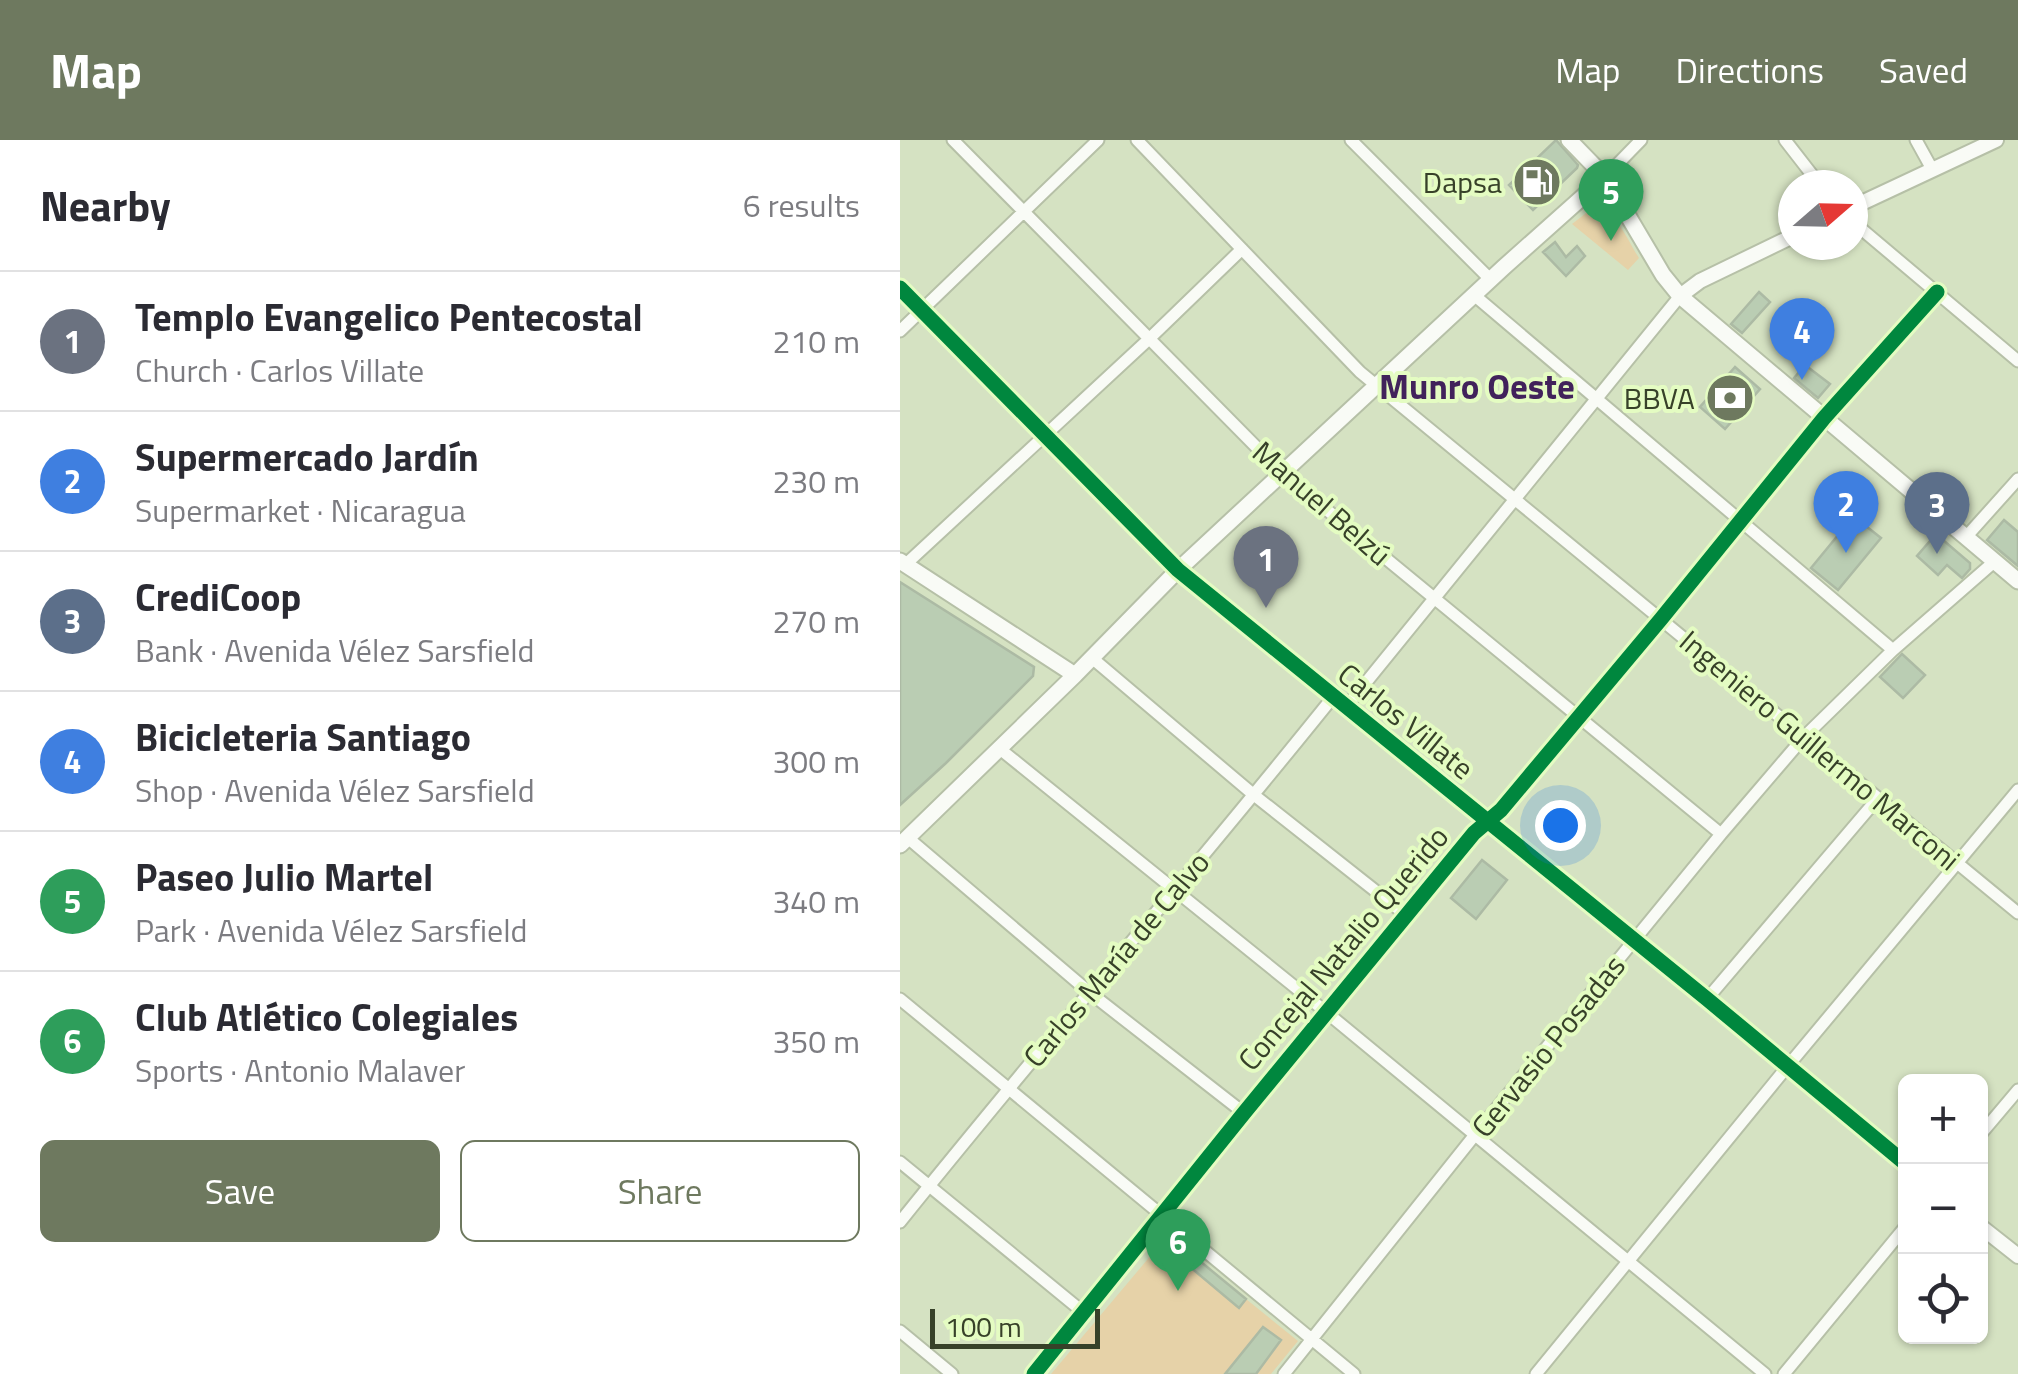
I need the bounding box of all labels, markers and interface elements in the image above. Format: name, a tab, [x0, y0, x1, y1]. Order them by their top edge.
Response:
text: Map	[50, 34, 142, 107]
text: Map	[1555, 43, 1621, 97]
text: Directions	[1676, 43, 1824, 97]
text: Saved	[1879, 43, 1968, 97]
fuel station icon: Dapsa	[1511, 156, 1563, 208]
pin: 5	[1578, 158, 1644, 241]
place label: Dapsa	[1423, 159, 1502, 205]
north arrow	[1778, 170, 1868, 260]
text: Nearby	[40, 173, 171, 237]
text: 6 results	[743, 181, 860, 229]
text: Templo Evangelico Pentecostal	[135, 288, 643, 346]
pin: 4	[1770, 298, 1834, 380]
text: 1	[64, 317, 81, 365]
text: 210 m	[772, 317, 860, 365]
text: Church · Carlos Villate	[135, 346, 424, 394]
district label: Munro Oeste	[1379, 359, 1575, 413]
bank icon: BBVA	[1704, 372, 1756, 424]
place label: BBVA	[1624, 375, 1695, 421]
text: Supermercado Jardín	[135, 428, 479, 486]
street label: Manuel Belzú	[1242, 430, 1402, 576]
text: 2	[64, 457, 81, 505]
text: 230 m	[772, 457, 860, 505]
pin: 2	[1814, 470, 1878, 553]
pin: 3	[1904, 472, 1970, 554]
text: Supermarket · Nicaragua	[135, 486, 466, 534]
pin: 1	[1234, 526, 1298, 608]
text: CrediCoop	[135, 568, 301, 626]
text: 3	[64, 597, 81, 645]
text: 270 m	[772, 597, 860, 645]
street label: Ingeniero Guillermo Marconi	[1670, 619, 1970, 881]
text: Bank · Avenida Vélez Sarsfield	[135, 626, 535, 674]
street label: Carlos Villate	[1328, 652, 1484, 790]
text: Bicicleteria Santiago	[135, 708, 471, 766]
text: 4	[64, 737, 81, 785]
text: 300 m	[772, 737, 860, 785]
text: Shop · Avenida Vélez Sarsfield	[135, 766, 535, 814]
your location	[1535, 800, 1586, 851]
street label: Concejal Natalio Querido	[1227, 815, 1459, 1081]
street label: Carlos María de Calvo	[1012, 841, 1220, 1077]
text: Paseo Julio Martel	[135, 848, 433, 906]
text: 5	[64, 877, 81, 925]
text: 340 m	[772, 877, 860, 925]
text: Park · Avenida Vélez Sarsfield	[135, 906, 528, 954]
street label: Gervasio Posadas	[1460, 945, 1636, 1147]
text: Club Atlético Colegiales	[135, 988, 518, 1046]
text: 6	[64, 1017, 81, 1065]
text: 350 m	[772, 1017, 860, 1065]
text: Sports · Antonio Malaver	[135, 1046, 465, 1094]
map controls	[1898, 1074, 1988, 1344]
button: +	[1898, 1074, 1988, 1164]
button: Save	[40, 1140, 440, 1242]
button: Share	[460, 1140, 860, 1242]
button: −	[1898, 1164, 1988, 1254]
pin: 6	[1146, 1208, 1210, 1291]
button: locate	[1898, 1254, 1988, 1344]
scale bar	[930, 1304, 1100, 1348]
text: 100 m	[945, 1305, 1022, 1348]

